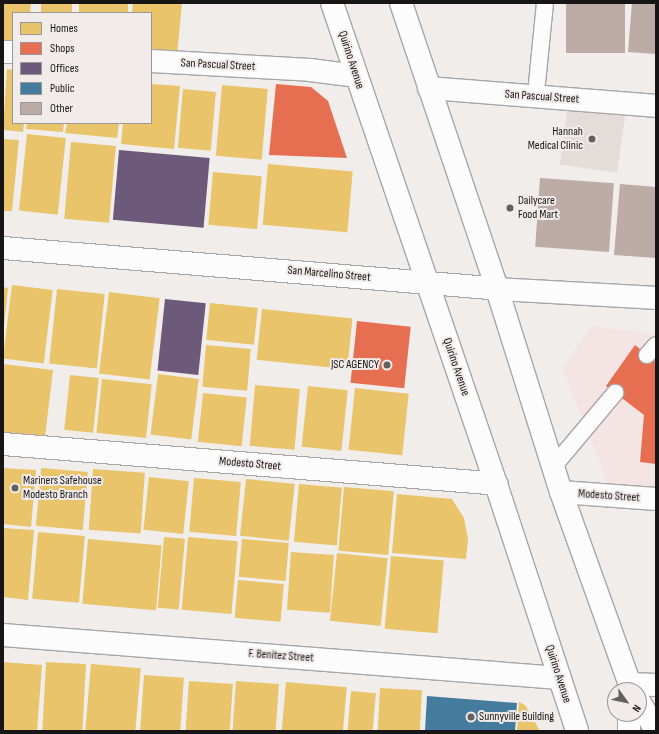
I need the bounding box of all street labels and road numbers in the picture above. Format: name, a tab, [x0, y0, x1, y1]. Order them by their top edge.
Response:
street label: Quirino Avenue	[335, 29, 367, 91]
street label: San Pascual Street	[180, 56, 256, 74]
street label: San Pascual Street	[504, 87, 580, 107]
street label: San Marcelino Street	[287, 263, 371, 285]
street label: Quirino Avenue	[439, 336, 473, 398]
street label: Modesto Street	[218, 454, 282, 474]
street label: Modesto Street	[578, 487, 640, 505]
street label: Quirino Avenue	[542, 643, 574, 705]
street label: F. Benitez Street	[248, 647, 314, 665]

